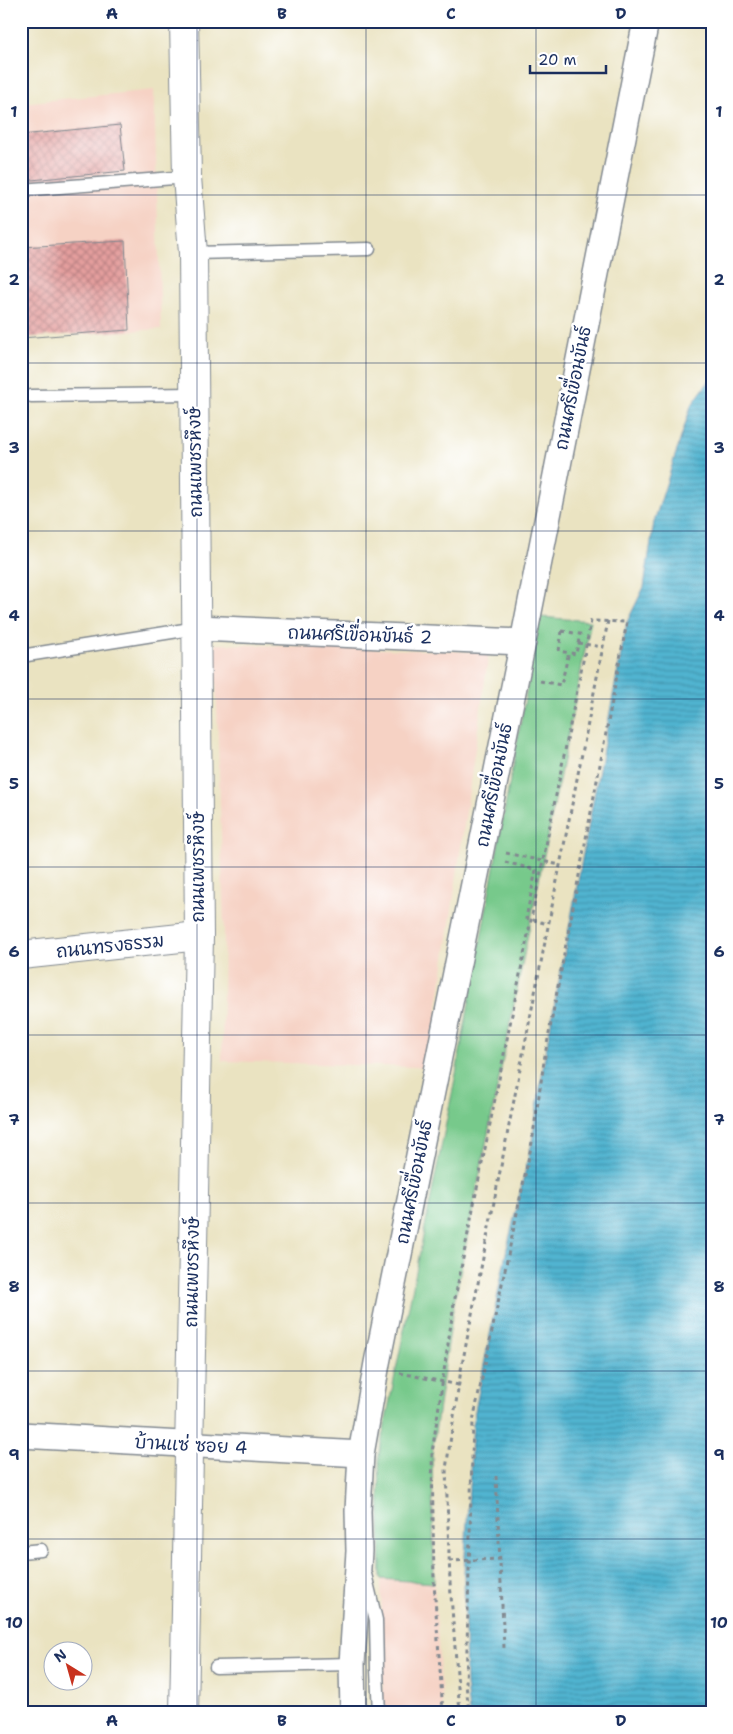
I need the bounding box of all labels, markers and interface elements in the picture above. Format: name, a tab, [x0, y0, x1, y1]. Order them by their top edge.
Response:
text: A	[106, 3, 118, 24]
text: B	[277, 3, 287, 24]
text: C	[446, 3, 456, 24]
text: D	[615, 3, 627, 24]
scale bar	[530, 42, 607, 74]
text: 20 m	[538, 50, 577, 70]
text: 1	[10, 101, 18, 122]
text: 1	[715, 101, 723, 122]
text: 2	[8, 269, 20, 290]
text: 2	[713, 269, 725, 290]
street label: ถนนศรีเขื่อนขันธ์	[543, 323, 597, 452]
street label: ถนนเพชรหึงษ์	[181, 406, 208, 518]
text: 3	[8, 437, 20, 458]
text: 3	[713, 437, 725, 458]
text: 4	[8, 605, 20, 626]
text: 4	[713, 605, 725, 626]
street label: ถนนศรีเขื่อนขันธ์ 2	[287, 615, 433, 650]
street label: ถนนศรีเขื่อนขันธ์	[464, 720, 518, 849]
text: 5	[9, 773, 19, 794]
text: 5	[714, 773, 724, 794]
street label: ถนนเพชรหึงษ์	[185, 811, 210, 923]
street label: ถนนทรงธรรม	[55, 928, 165, 964]
text: 6	[8, 941, 20, 962]
text: 6	[713, 941, 725, 962]
text: 7	[8, 1109, 20, 1130]
text: 7	[713, 1109, 725, 1130]
street label: ถนนศรีเขื่อนขันธ์	[384, 1117, 438, 1246]
street label: ถนนเพชรหึงษ์	[178, 1216, 205, 1328]
text: 8	[8, 1276, 20, 1297]
text: 8	[713, 1276, 725, 1297]
street label: บ้านแซ่ ซอย 4	[134, 1430, 248, 1460]
text: 9	[8, 1444, 20, 1465]
text: 9	[713, 1444, 725, 1465]
text: 10	[5, 1612, 23, 1633]
text: 10	[710, 1612, 728, 1633]
north arrow	[42, 1642, 92, 1692]
text: N	[50, 1645, 70, 1666]
text: A	[106, 1710, 118, 1731]
text: B	[277, 1710, 287, 1731]
text: C	[446, 1710, 456, 1731]
text: D	[615, 1710, 627, 1731]

